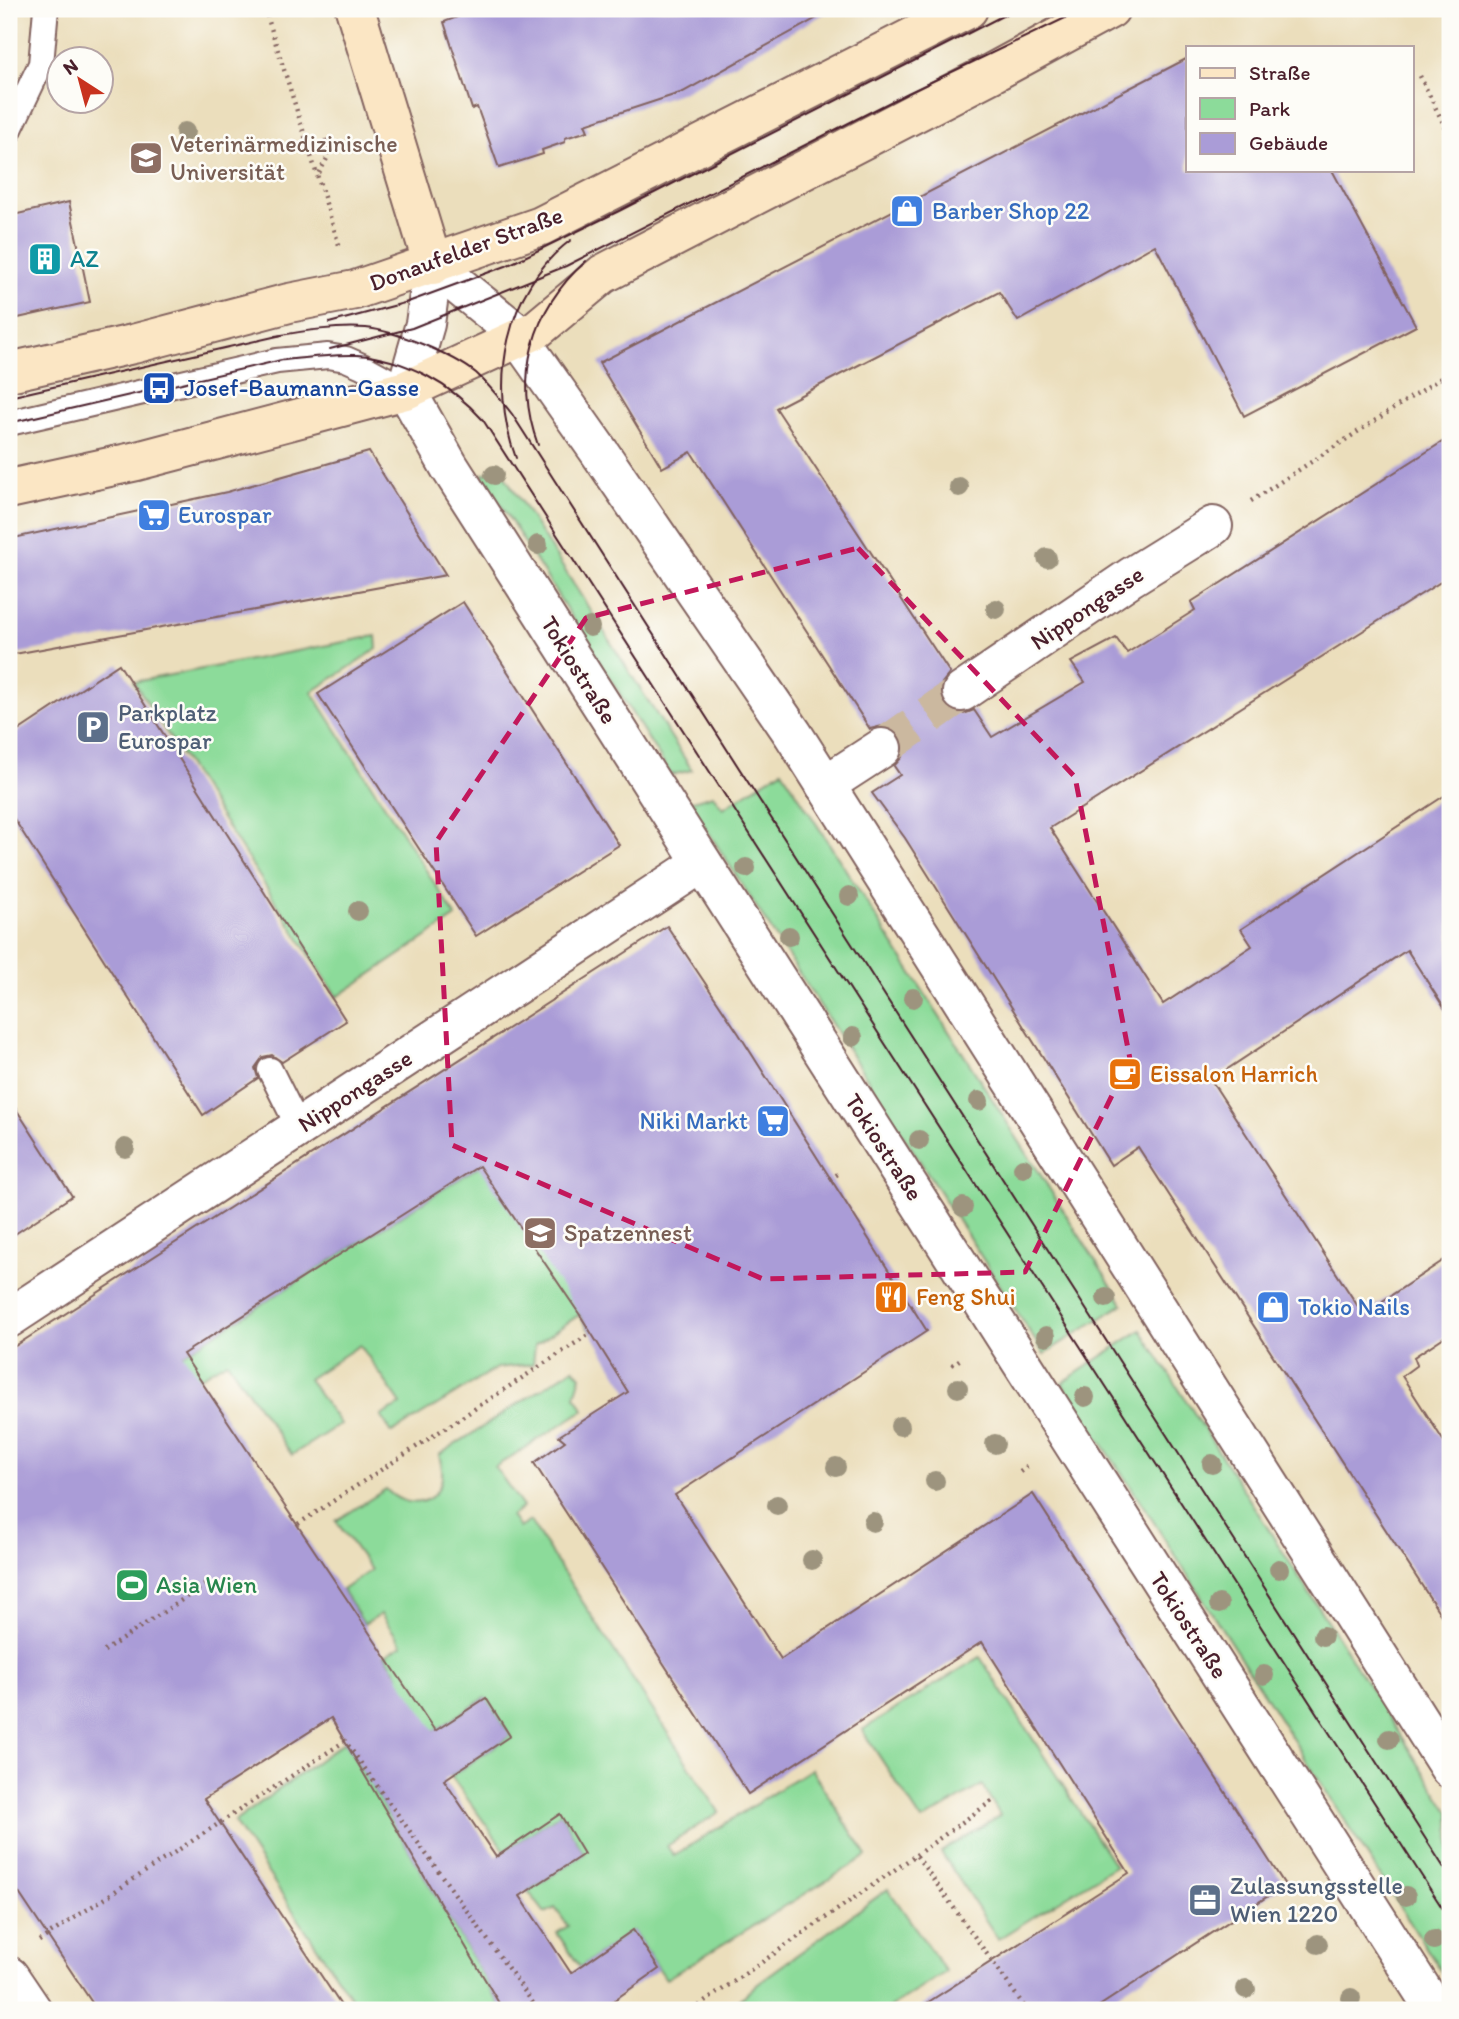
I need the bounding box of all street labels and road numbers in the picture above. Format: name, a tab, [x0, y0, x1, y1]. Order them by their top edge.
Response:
street label: Donaufelder Straße	[365, 200, 567, 297]
street label: Nippongasse	[1025, 559, 1149, 656]
street label: Tokiostraße	[535, 610, 624, 729]
street label: Nippongasse	[292, 1043, 417, 1138]
street label: Tokiostraße	[839, 1088, 930, 1206]
street label: Tokiostraße	[1144, 1566, 1235, 1684]

